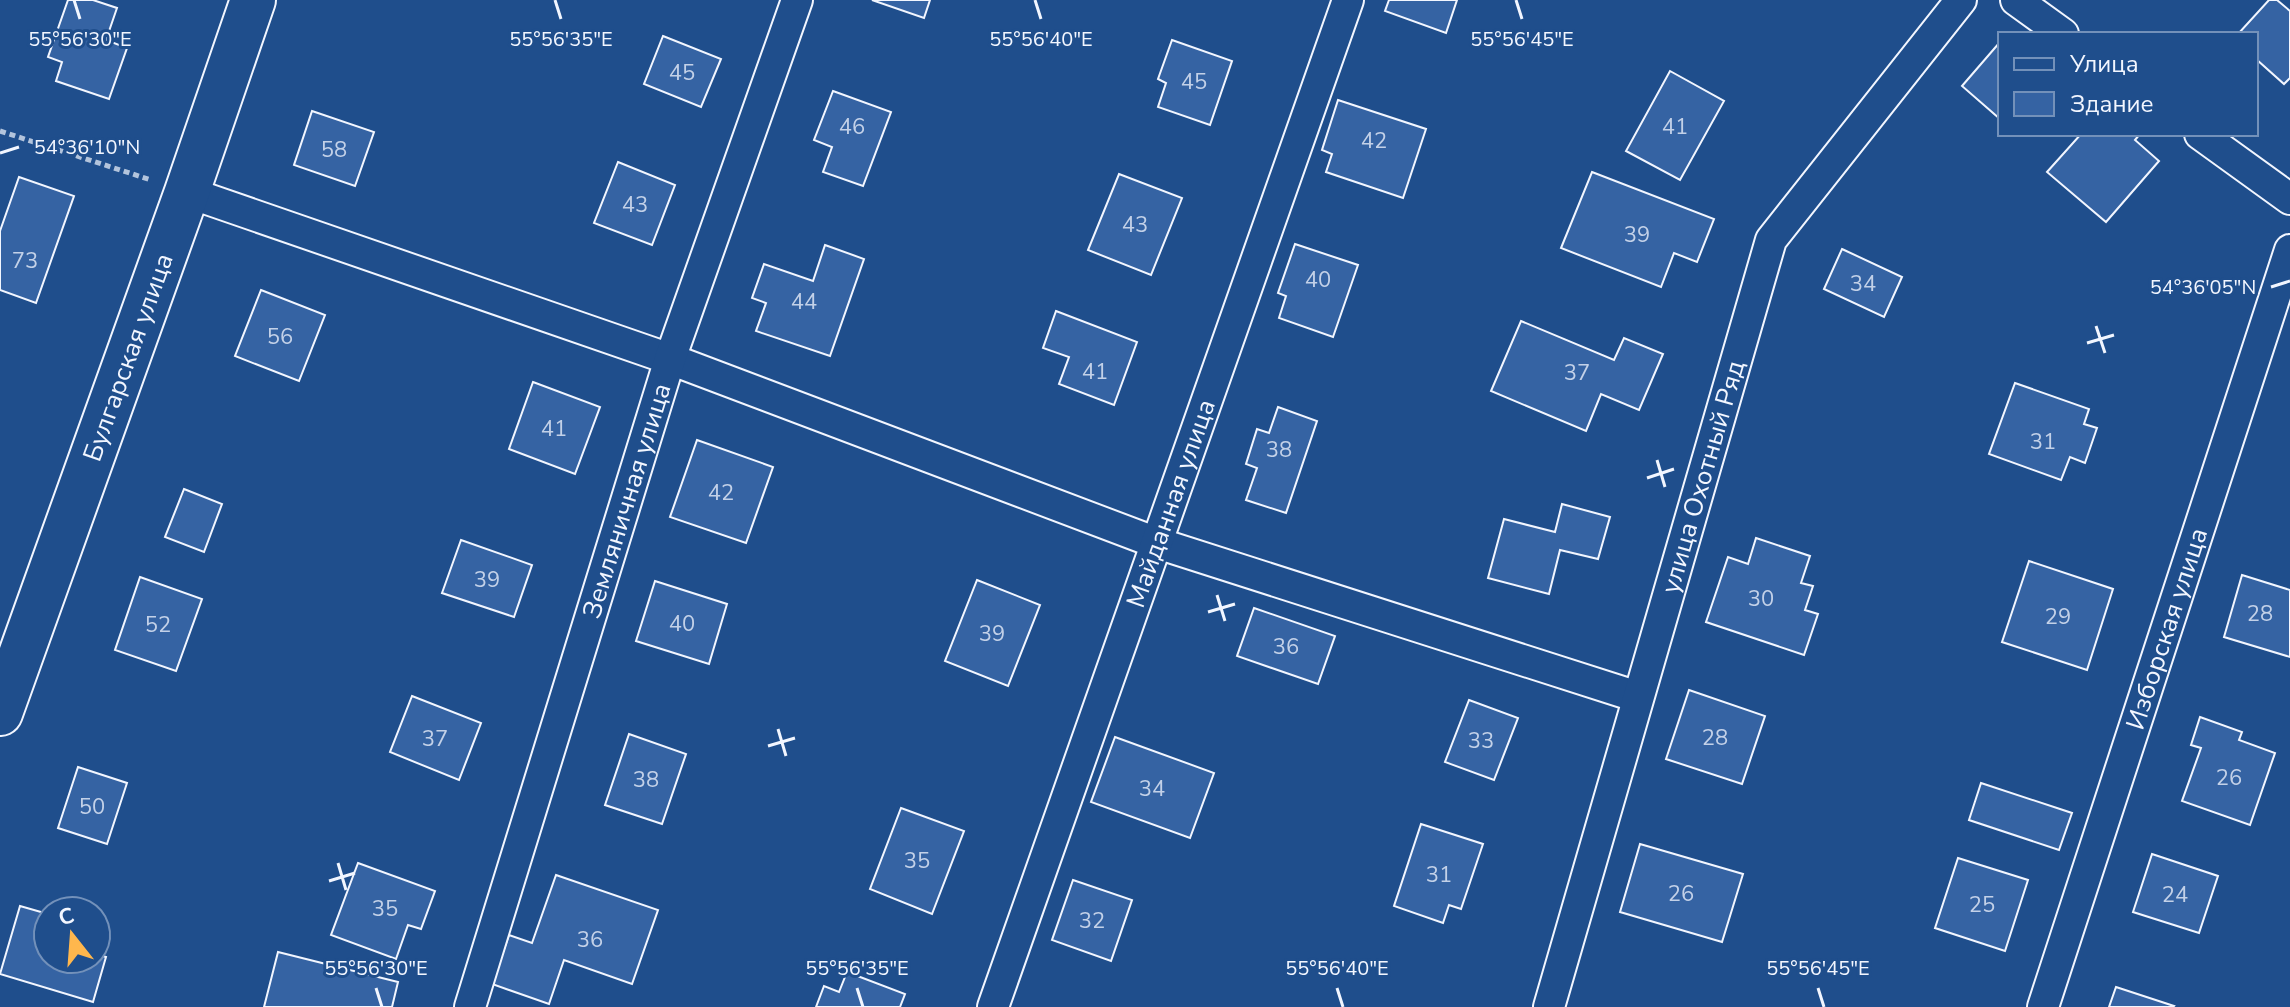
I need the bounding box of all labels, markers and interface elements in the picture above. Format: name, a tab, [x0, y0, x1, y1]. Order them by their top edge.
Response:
text: 55°56'30"E	[28, 26, 132, 53]
text: 55°56'35"E	[509, 26, 613, 53]
text: 55°56'40"E	[989, 26, 1093, 53]
text: 55°56'45"E	[1470, 26, 1574, 53]
legend	[1998, 32, 2258, 136]
text: Улица	[2069, 48, 2139, 80]
house number: 45	[669, 58, 695, 88]
house number: 45	[1181, 67, 1207, 97]
text: Здание	[2070, 88, 2154, 120]
house number: 46	[839, 112, 865, 142]
house number: 41	[1662, 112, 1688, 142]
house number: 42	[1361, 126, 1387, 156]
text: 54°36'10"N	[34, 134, 140, 161]
house number: 58	[321, 135, 347, 165]
house number: 43	[622, 190, 648, 220]
house number: 43	[1122, 210, 1148, 240]
house number: 39	[1624, 220, 1650, 250]
house number: 73	[12, 246, 38, 276]
street label: Булгарская улица	[75, 248, 182, 466]
house number: 40	[1305, 265, 1331, 295]
house number: 34	[1850, 269, 1876, 299]
text: 54°36'05"N	[2150, 274, 2256, 301]
house number: 44	[791, 287, 817, 317]
house number: 56	[267, 322, 293, 352]
street label: улица Охотный Ряд	[1653, 356, 1753, 598]
house number: 41	[1082, 357, 1108, 387]
house number: 37	[1564, 358, 1590, 388]
street label: Земляничная улица	[574, 379, 680, 623]
street label: Майданная улица	[1118, 395, 1224, 612]
house number: 41	[541, 414, 567, 444]
house number: 31	[2030, 427, 2056, 457]
house number: 38	[1266, 435, 1292, 465]
house number: 42	[708, 478, 734, 508]
street label: Изборская улица	[2118, 523, 2216, 734]
house number: 39	[474, 565, 500, 595]
house number: 30	[1748, 584, 1774, 614]
house number: 28	[2247, 599, 2273, 629]
house number: 29	[2045, 602, 2071, 632]
house number: 40	[669, 609, 695, 639]
house number: 52	[145, 610, 171, 640]
house number: 39	[979, 619, 1005, 649]
house number: 36	[1273, 632, 1299, 662]
house number: 28	[1702, 723, 1728, 753]
house number: 37	[422, 724, 448, 754]
house number: 33	[1468, 726, 1494, 756]
house number: 26	[2216, 763, 2242, 793]
house number: 38	[633, 765, 659, 795]
house number: 34	[1139, 774, 1165, 804]
house number: 50	[79, 792, 105, 822]
house number: 35	[904, 846, 930, 876]
house number: 31	[1426, 860, 1452, 890]
house number: 26	[1668, 879, 1694, 909]
house number: 24	[2162, 880, 2188, 910]
house number: 25	[1969, 890, 1995, 920]
house number: 35	[372, 894, 398, 924]
north arrow	[32, 895, 112, 975]
text: С	[55, 900, 78, 933]
house number: 32	[1079, 906, 1105, 936]
house number: 36	[577, 925, 603, 955]
text: 55°56'30"E	[324, 955, 428, 982]
text: 55°56'35"E	[805, 955, 909, 982]
text: 55°56'40"E	[1285, 955, 1389, 982]
text: 55°56'45"E	[1766, 955, 1870, 982]

